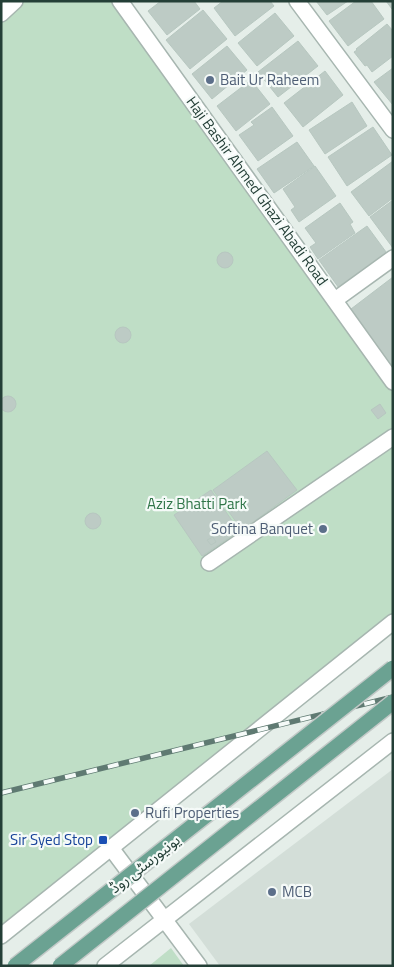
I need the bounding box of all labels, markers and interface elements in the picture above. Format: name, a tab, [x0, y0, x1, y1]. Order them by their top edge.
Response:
place label: Bait Ur Raheem	[220, 68, 319, 91]
marker: Bait Ur Raheem	[204, 74, 216, 86]
street label: Haji Bashir Ahmed Ghazi Abadi Road	[181, 91, 334, 290]
park label: Aziz Bhatti Park	[147, 492, 247, 515]
place label: Softina Banquet	[211, 517, 314, 540]
marker: Softina Banquet	[317, 523, 329, 535]
place label: Rufi Properties	[145, 801, 239, 824]
marker: Rufi Properties	[129, 807, 141, 819]
place label: Sir Syed Stop	[10, 828, 93, 851]
street label: یونیورسٹی روڈ	[104, 829, 185, 899]
marker: Sir Syed Stop	[97, 834, 109, 846]
place label: MCB	[282, 880, 312, 903]
marker: MCB	[266, 886, 278, 898]

